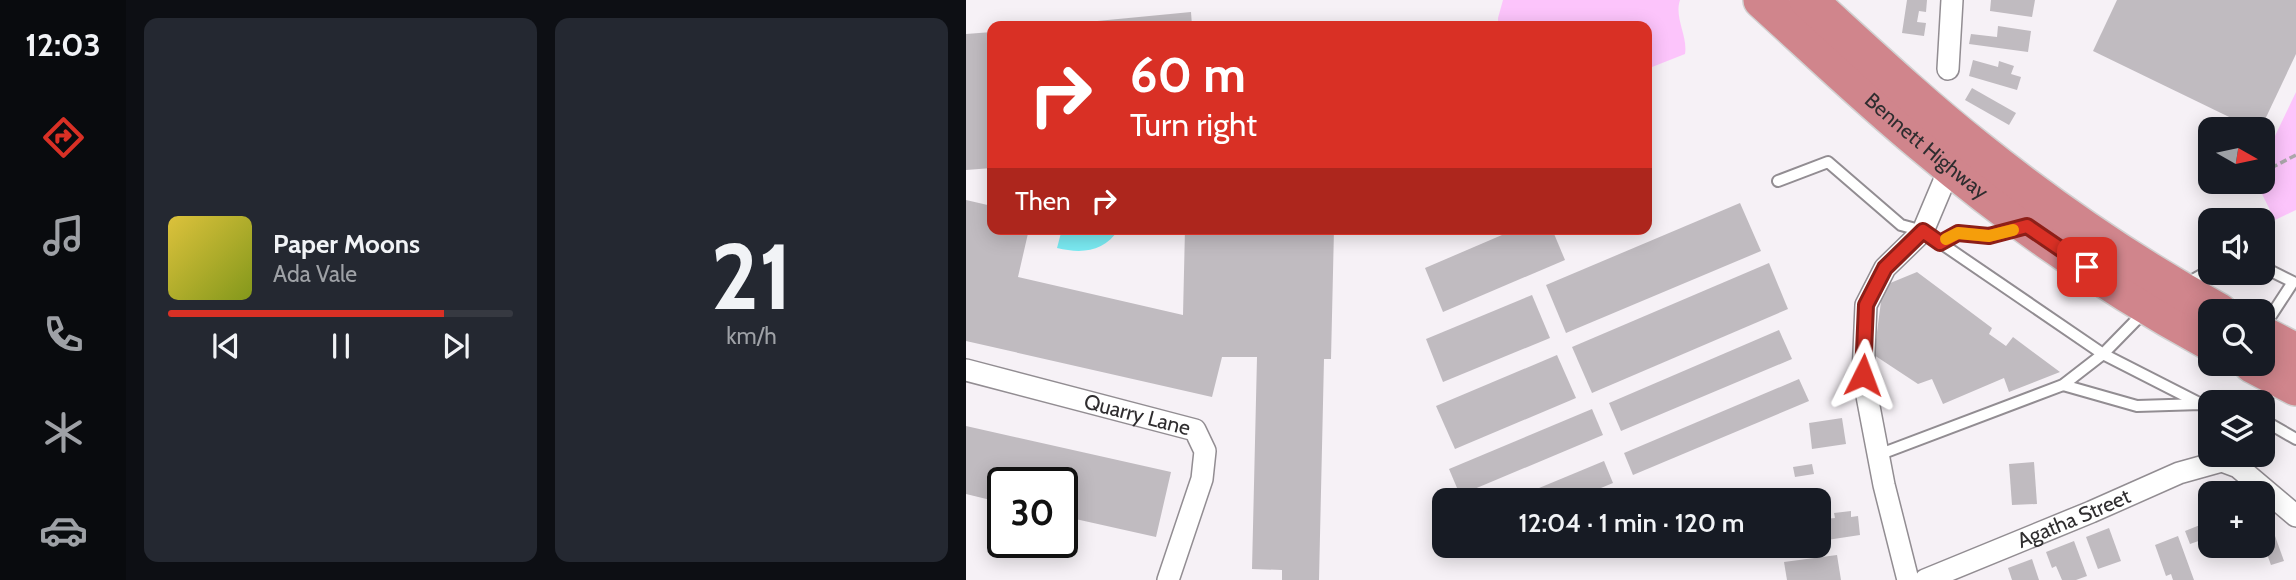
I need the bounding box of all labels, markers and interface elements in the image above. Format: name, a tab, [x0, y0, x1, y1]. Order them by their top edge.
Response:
text: 12:03	[25, 25, 101, 64]
text: 60 m	[1130, 45, 1246, 104]
icon: right	[1015, 49, 1106, 140]
street label: Bennett Highway	[1860, 87, 1994, 204]
text: Turn right	[1130, 105, 1257, 144]
icon: directions	[39, 113, 88, 162]
north arrow	[2198, 117, 2275, 194]
map controls	[2198, 117, 2275, 558]
icon: right	[1085, 182, 1123, 220]
text: Then	[1015, 185, 1071, 217]
button: sound	[2198, 208, 2275, 285]
icon: music	[39, 211, 88, 260]
text: 21	[711, 221, 792, 332]
text: Paper Moons	[273, 228, 420, 260]
pin	[2057, 237, 2117, 297]
icon: arrive	[2068, 248, 2106, 286]
text: Ada Vale	[273, 260, 357, 288]
button: search	[2198, 299, 2275, 376]
icon: phone	[39, 310, 88, 359]
text: km/h	[726, 322, 777, 350]
icon: previous	[207, 327, 245, 365]
icon: pause	[322, 327, 360, 365]
icon: next	[437, 327, 475, 365]
position arrow	[1826, 338, 1900, 412]
street label: Quarry Lane	[1081, 388, 1193, 440]
button: layers	[2198, 390, 2275, 467]
icon: climate	[39, 408, 88, 457]
speed limit sign: 30	[987, 467, 1078, 558]
button: +	[2198, 481, 2275, 558]
street label: Agatha Street	[2013, 483, 2134, 553]
icon: car	[39, 506, 88, 555]
text: 12:04 · 1 min · 120 m	[1519, 507, 1744, 539]

